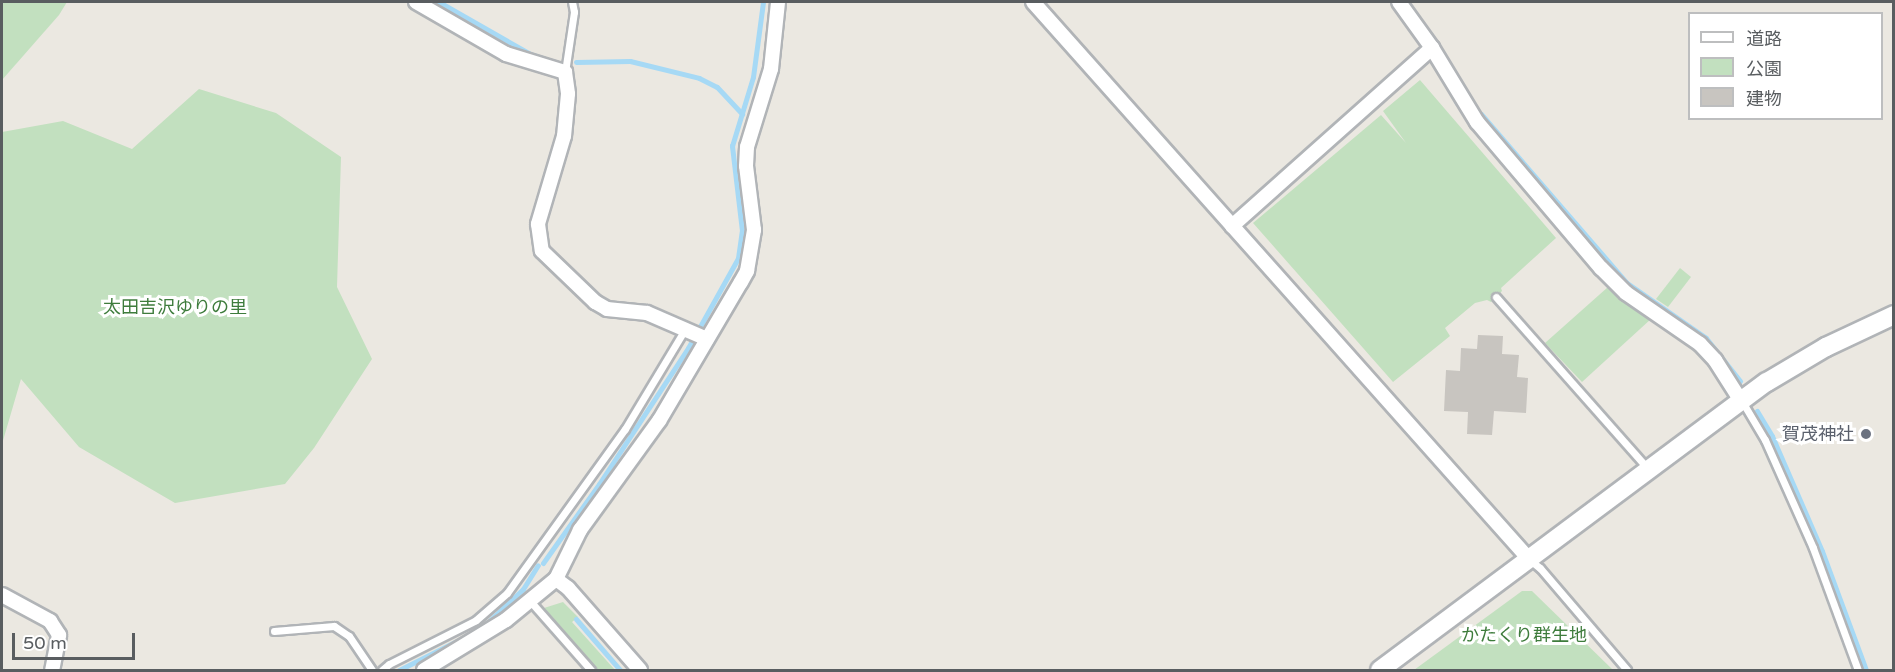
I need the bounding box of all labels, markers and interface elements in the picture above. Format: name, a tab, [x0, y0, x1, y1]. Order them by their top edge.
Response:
legend	[1688, 12, 1883, 120]
text: 道路	[1746, 28, 1782, 50]
text: 公園	[1746, 58, 1782, 80]
text: 建物	[1746, 88, 1782, 110]
park label: 太田吉沢ゆりの里	[103, 296, 247, 318]
place label: 賀茂神社	[1782, 423, 1854, 445]
marker: 賀茂神社	[1859, 427, 1873, 441]
scale bar	[15, 621, 138, 659]
park label: かたくり群生地	[1461, 624, 1587, 646]
text: 50 m	[23, 632, 67, 654]

